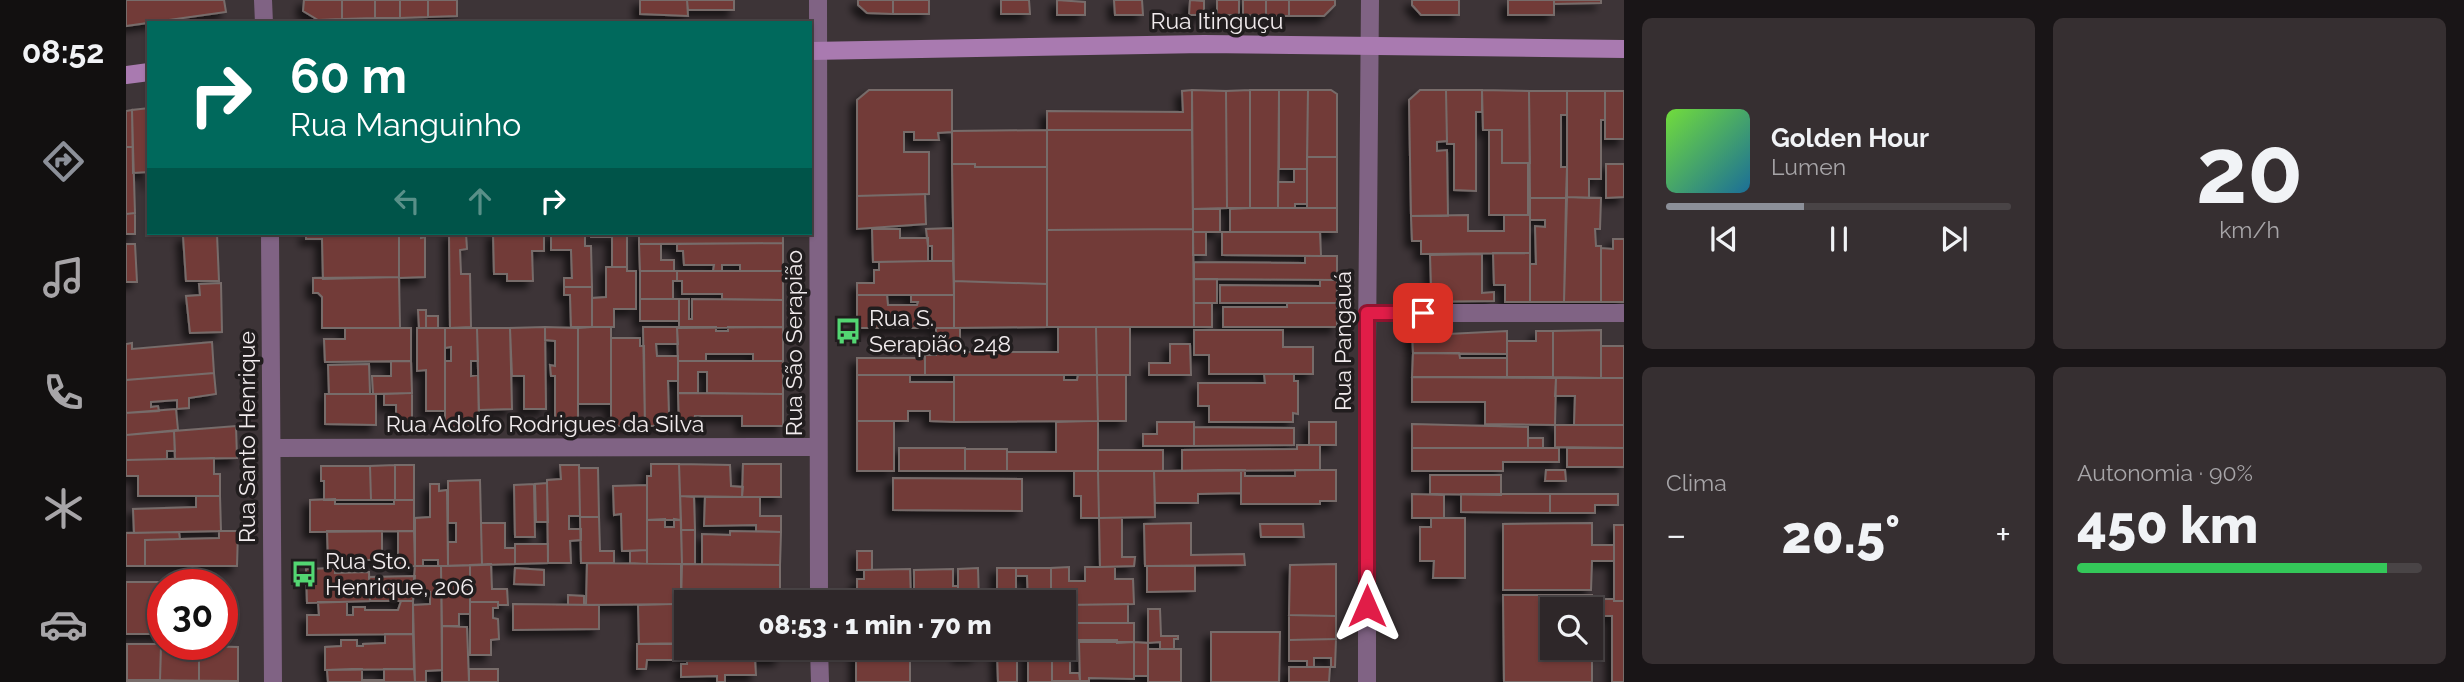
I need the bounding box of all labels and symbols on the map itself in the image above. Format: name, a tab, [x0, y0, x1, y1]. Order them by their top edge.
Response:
street label: Rua Itinguçu	[1151, 7, 1283, 34]
street label: Rua São Serapião	[780, 250, 807, 436]
street label: Rua Pangauá	[1329, 271, 1356, 411]
pin	[1393, 283, 1453, 343]
place label: Rua S. Serapião, 248	[869, 304, 1011, 357]
bus stop icon: Rua S. Serapião, 248	[833, 316, 863, 346]
street label: Rua Santo Henrique	[233, 331, 260, 543]
street label: Rua Adolfo Rodrigues da Silva	[386, 410, 704, 437]
place label: Rua Sto. Henrique, 206	[325, 547, 474, 600]
bus stop icon: Rua Sto. Henrique, 206	[289, 559, 319, 589]
speed limit sign: 30	[147, 569, 238, 660]
position arrow	[1330, 569, 1404, 643]

